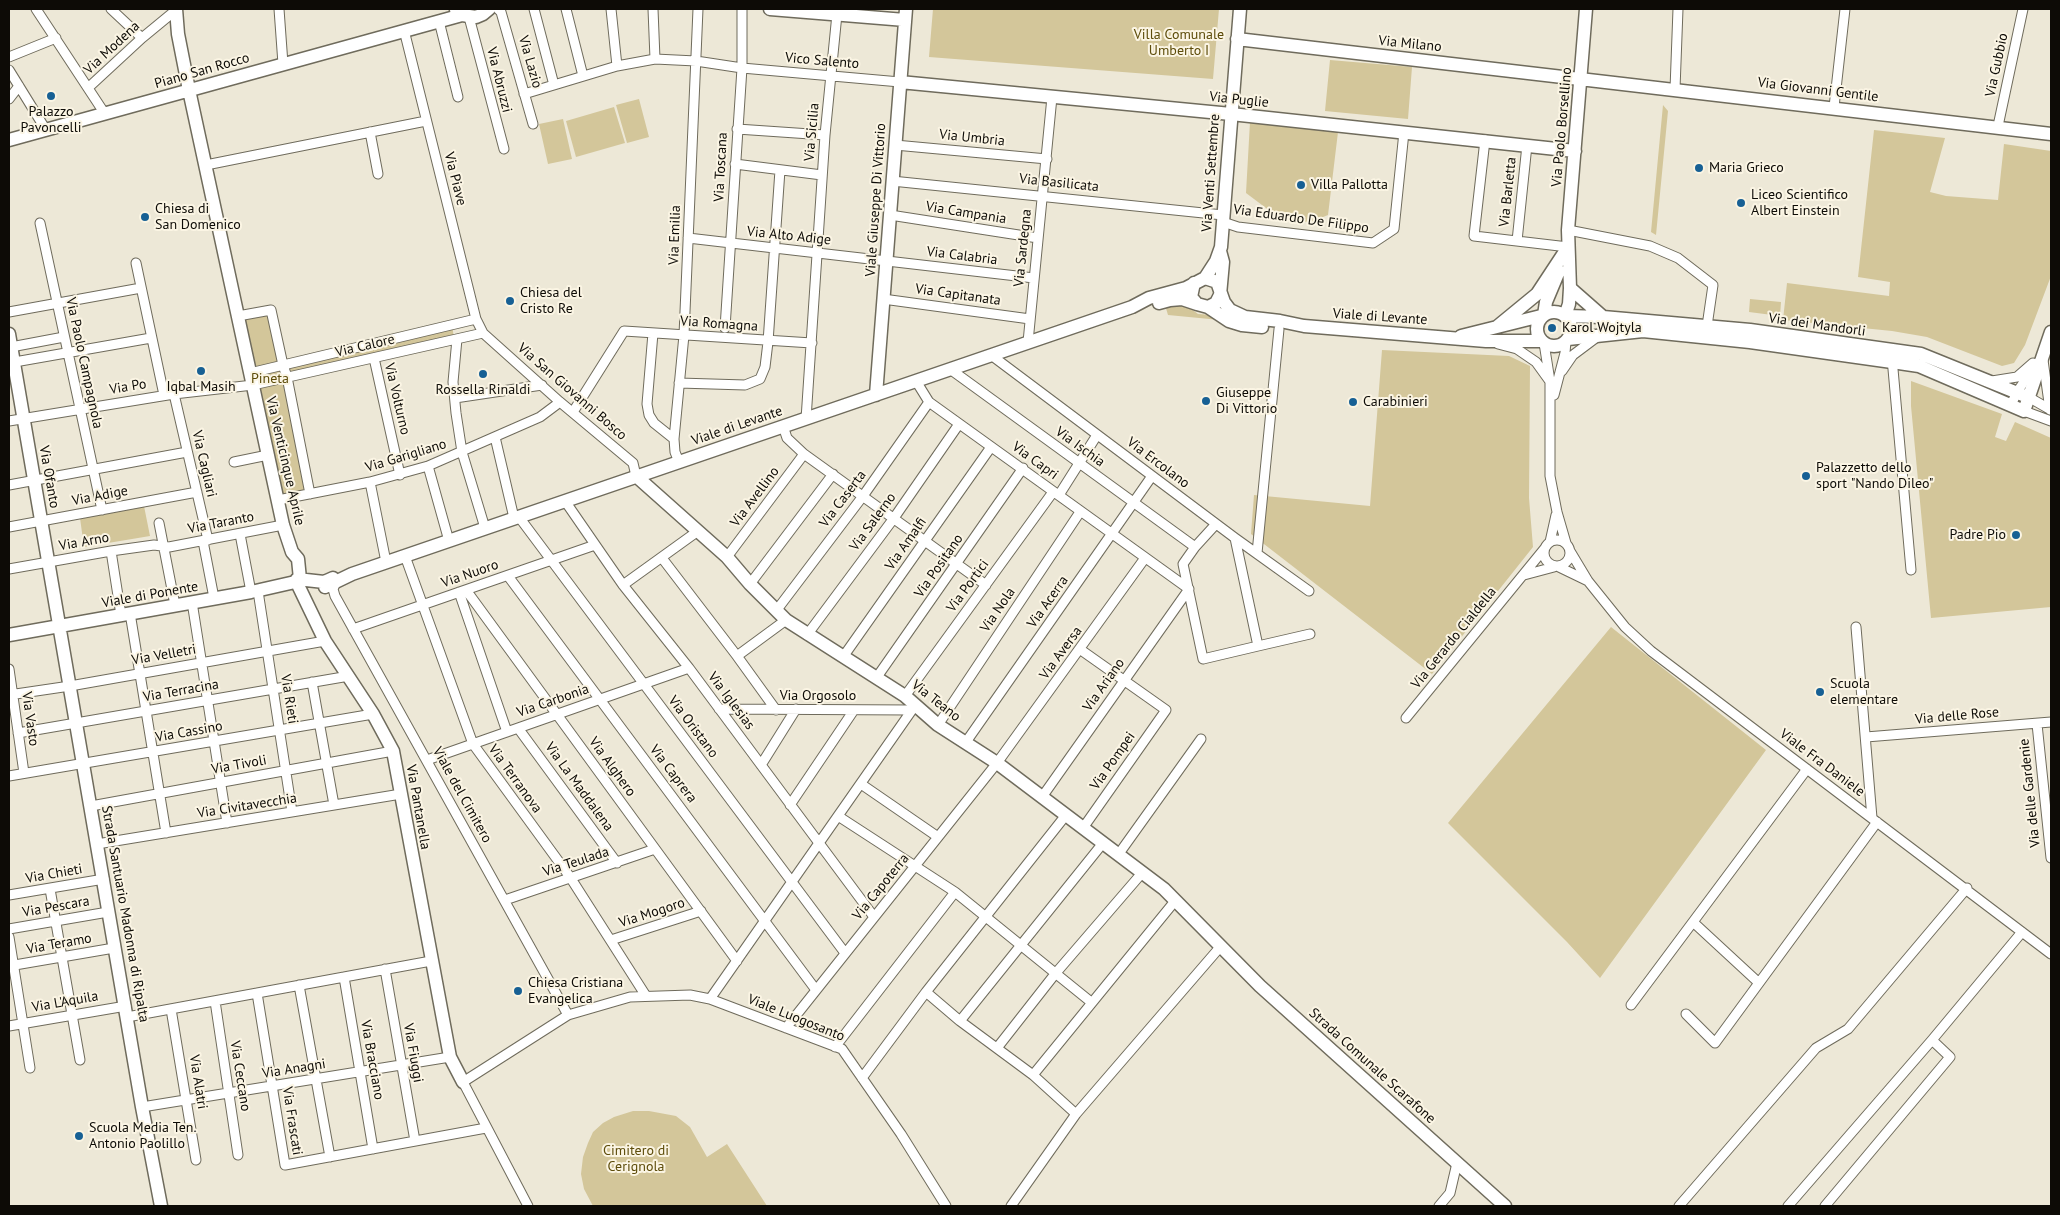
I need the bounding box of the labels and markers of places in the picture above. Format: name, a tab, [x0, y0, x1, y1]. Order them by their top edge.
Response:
marker: Palazzo Pavoncelli	[45, 90, 57, 102]
place label: Palazzo Pavoncelli	[20, 104, 82, 136]
place label: Maria Grieco	[1709, 160, 1784, 176]
marker: Maria Grieco	[1693, 162, 1705, 174]
place label: Villa Pallotta	[1311, 177, 1388, 193]
marker: Villa Pallotta	[1295, 179, 1307, 191]
place label: Liceo Scientifico Albert Einstein	[1751, 187, 1848, 220]
marker: Liceo Scientifico Albert Einstein	[1735, 197, 1747, 209]
place label: Chiesa di San Domenico	[155, 201, 241, 233]
marker: Chiesa di San Domenico	[139, 211, 151, 223]
place label: Chiesa del Cristo Re	[520, 285, 582, 318]
marker: Chiesa del Cristo Re	[504, 295, 516, 307]
place label: Karol Wojtyla	[1562, 320, 1642, 336]
marker: Karol Wojtyla	[1546, 322, 1558, 334]
marker: Iqbal Masih	[195, 365, 207, 377]
marker: Rossella Rinaldi	[477, 368, 489, 380]
place label: Iqbal Masih	[166, 379, 236, 395]
place label: Rossella Rinaldi	[436, 382, 530, 398]
place label: Giuseppe Di Vittorio	[1216, 385, 1277, 418]
place label: Carabinieri	[1363, 394, 1428, 410]
marker: Giuseppe Di Vittorio	[1200, 395, 1212, 407]
marker: Carabinieri	[1347, 396, 1359, 408]
place label: Palazzetto dello sport "Nando Dileo"	[1816, 460, 1934, 492]
marker: Palazzetto dello sport "Nando Dileo"	[1800, 470, 1812, 482]
place label: Padre Pio	[1949, 527, 2006, 543]
marker: Padre Pio	[2010, 529, 2022, 541]
place label: Scuola elementare	[1830, 676, 1898, 709]
marker: Scuola elementare	[1814, 686, 1826, 698]
place label: Chiesa Cristiana Evangelica	[528, 975, 623, 1008]
marker: Chiesa Cristiana Evangelica	[512, 985, 524, 997]
place label: Scuola Media Ten. Antonio Paolillo	[89, 1120, 196, 1152]
marker: Scuola Media Ten. Antonio Paolillo	[73, 1130, 85, 1142]

